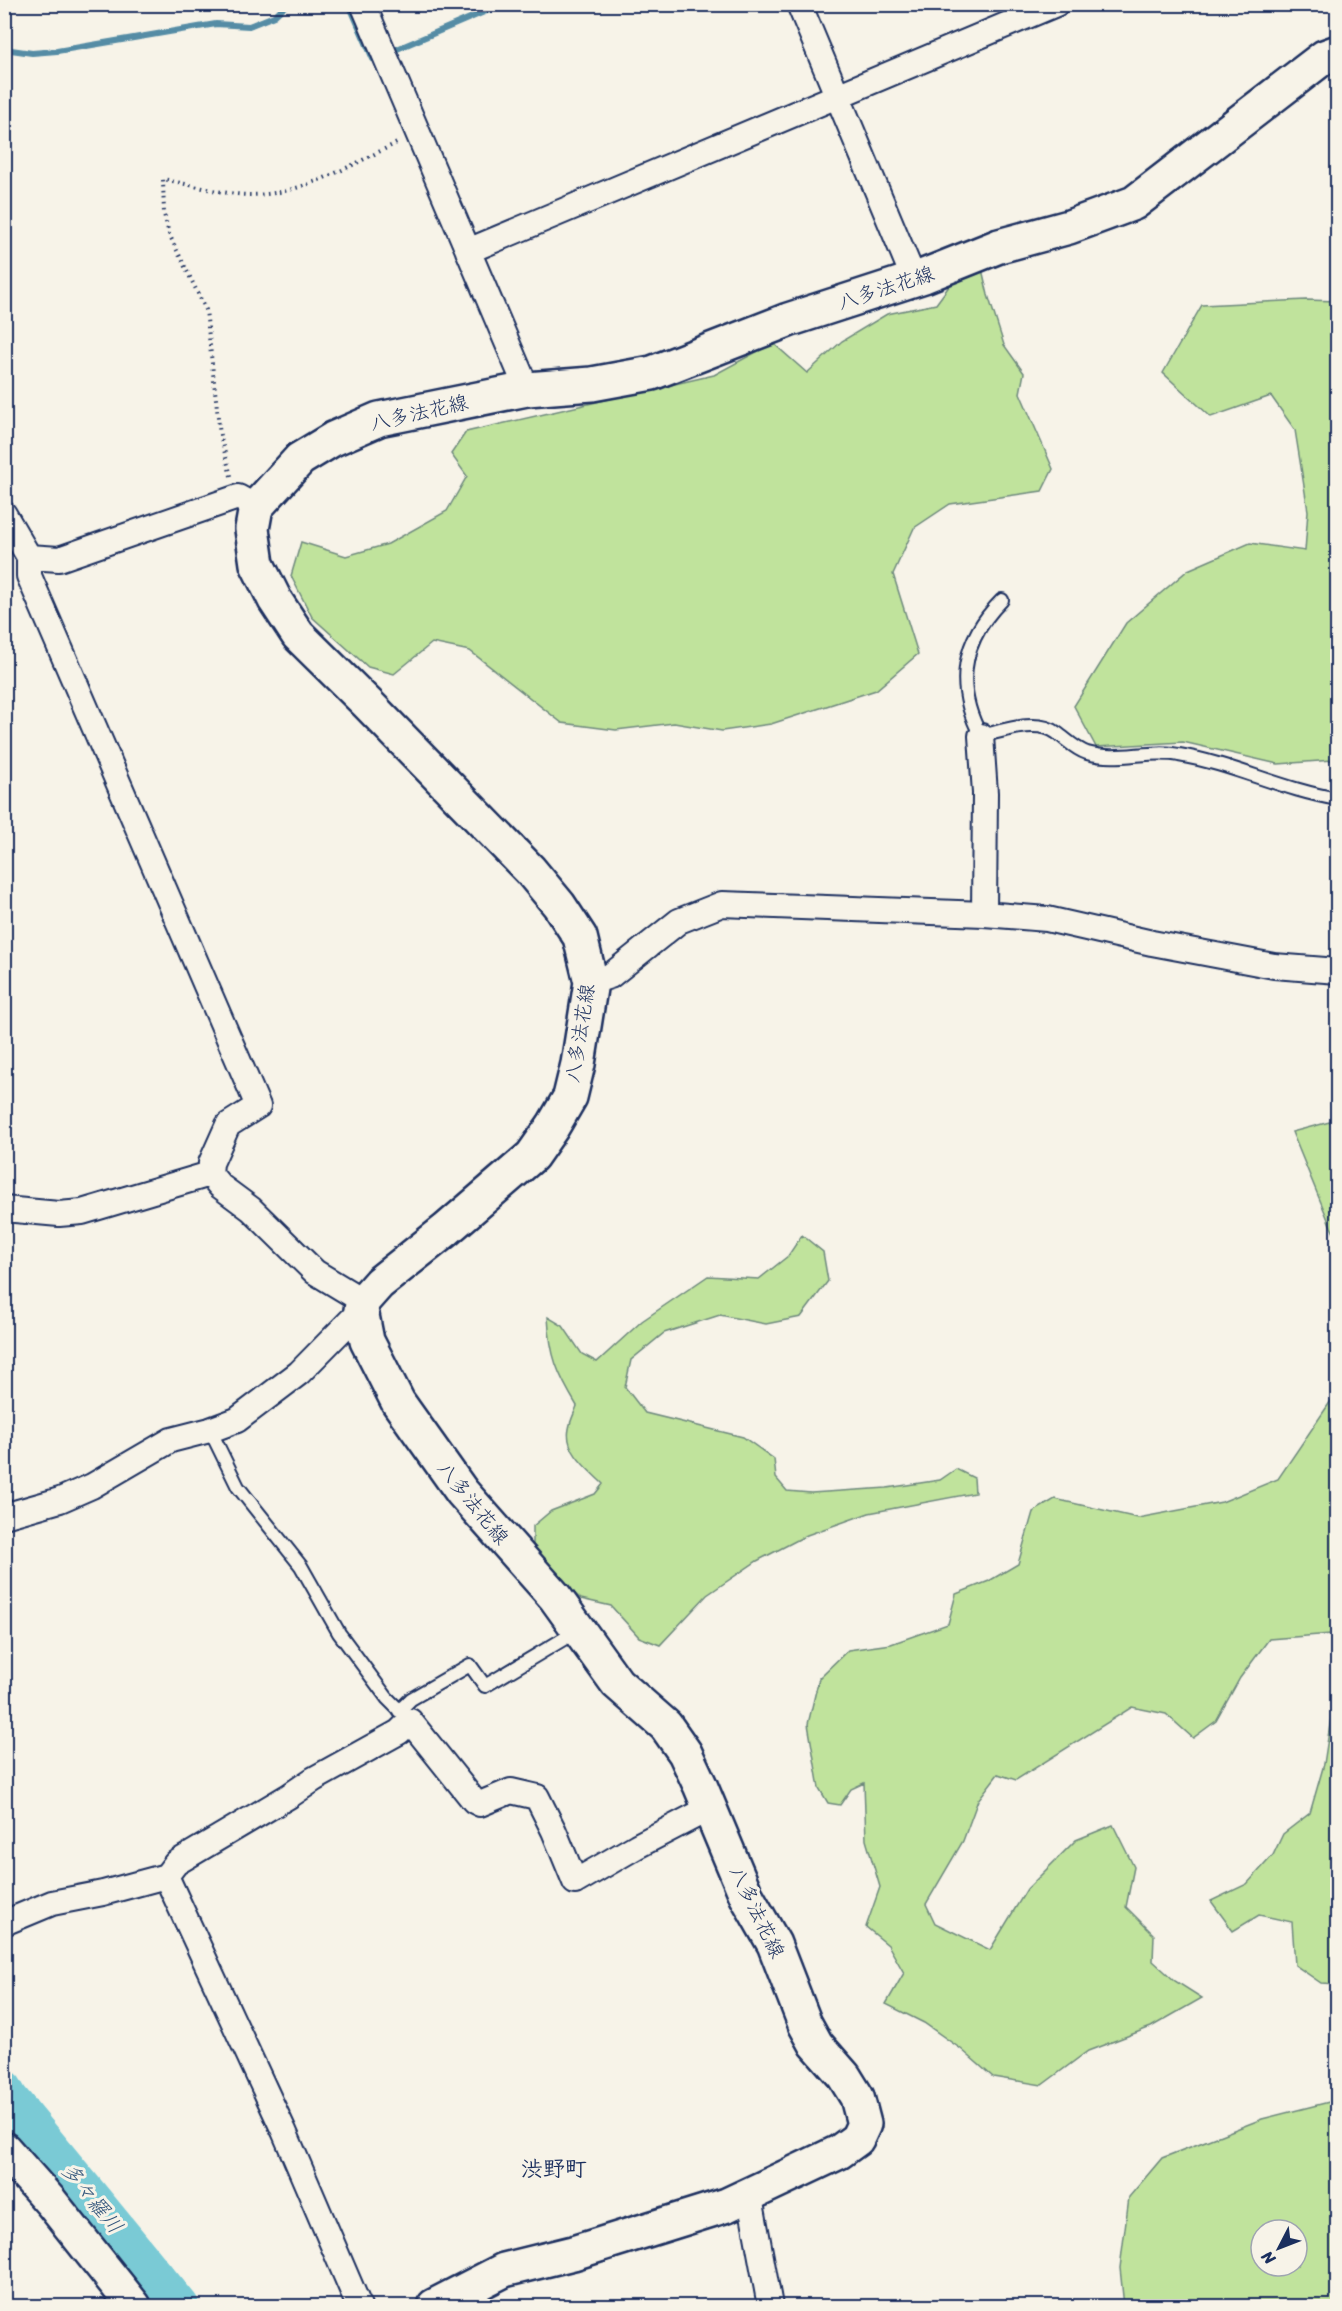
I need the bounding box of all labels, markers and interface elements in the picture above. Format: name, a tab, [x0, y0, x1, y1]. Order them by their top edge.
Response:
street label: 八多法花線	[833, 256, 939, 320]
street label: 八多法花線	[366, 385, 472, 441]
street label: 八多法花線	[555, 981, 605, 1085]
street label: 八多法花線	[428, 1453, 518, 1553]
street label: 八多法花線	[719, 1859, 795, 1965]
district label: 渋野町	[521, 2149, 587, 2188]
water label: 多々羅川	[51, 2153, 133, 2243]
north arrow	[1249, 2218, 1309, 2278]
text: N	[1253, 2243, 1283, 2272]

